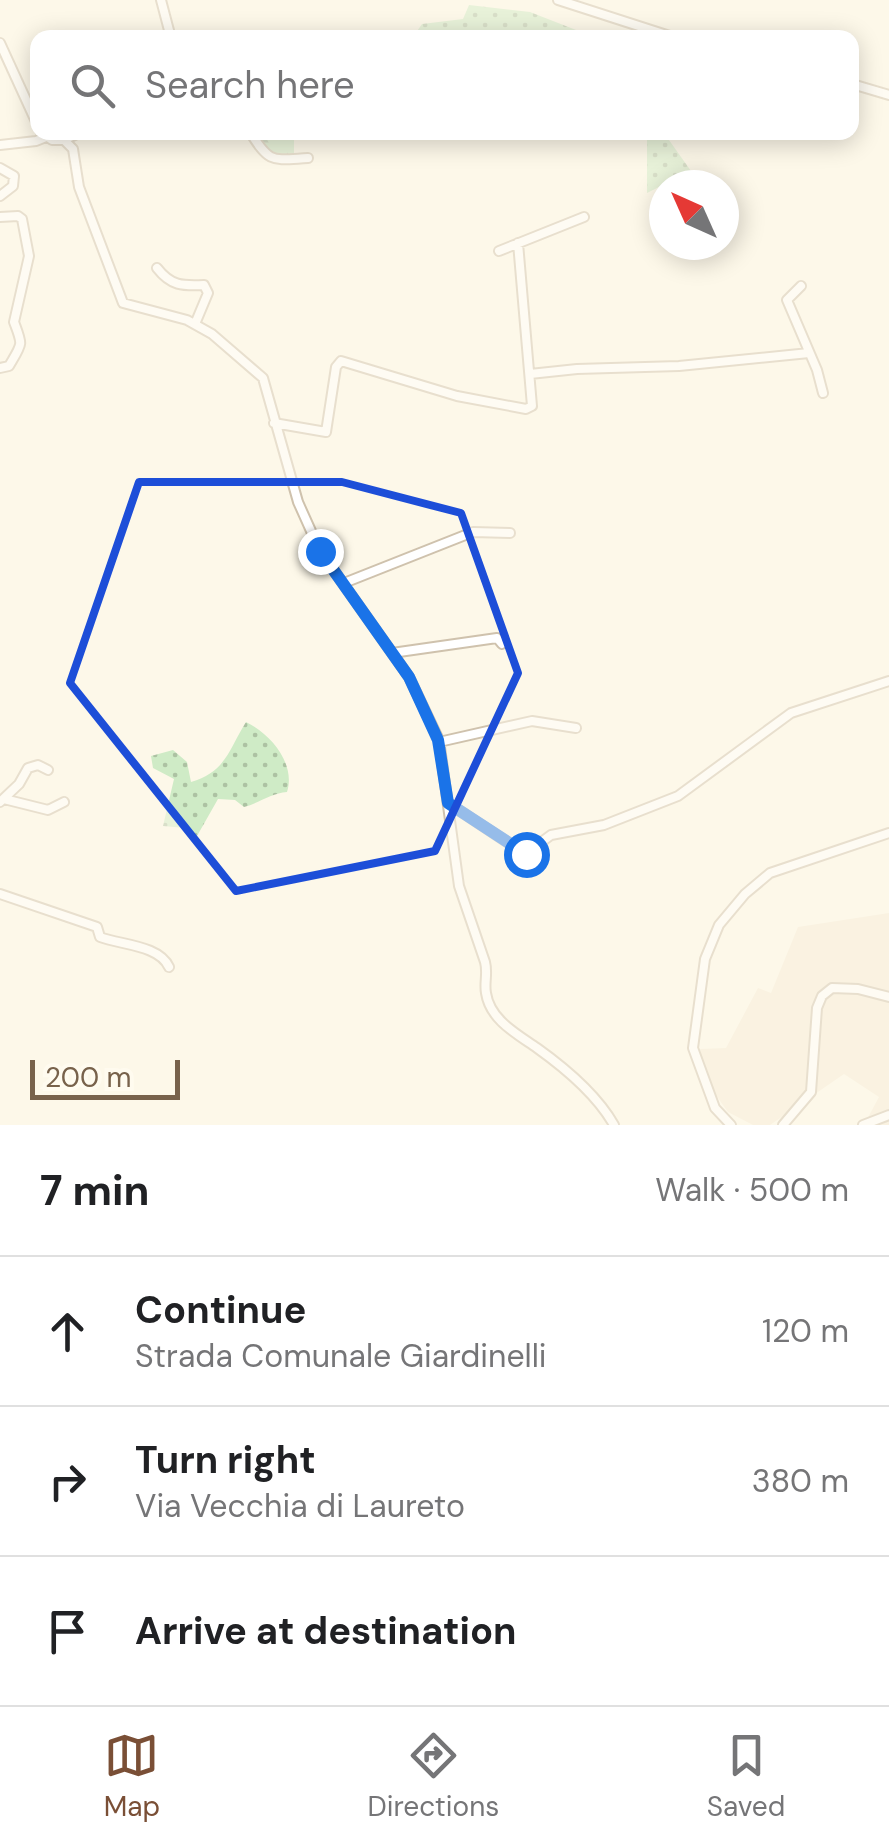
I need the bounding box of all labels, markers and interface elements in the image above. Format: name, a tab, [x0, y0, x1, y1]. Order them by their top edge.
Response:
search box	[30, 30, 859, 140]
icon: search	[65, 58, 120, 113]
text: Search here	[145, 60, 355, 110]
north arrow	[649, 170, 739, 260]
route end	[298, 529, 344, 575]
route start	[504, 832, 550, 878]
scale bar	[30, 1055, 180, 1100]
text: 200 m	[45, 1059, 132, 1096]
text: 7 min	[40, 1163, 149, 1218]
text: Walk · 500 m	[655, 1169, 849, 1211]
text: Continue	[135, 1285, 306, 1335]
icon: ahead	[40, 1304, 95, 1359]
text: 120 m	[762, 1310, 849, 1352]
text: Strada Comunale Giardinelli	[135, 1335, 547, 1377]
text: Turn right	[135, 1435, 316, 1485]
icon: right	[40, 1454, 95, 1509]
text: 380 m	[752, 1460, 849, 1502]
text: Via Vecchia di Laureto	[135, 1485, 465, 1527]
icon: arrive	[40, 1604, 95, 1659]
text: Arrive at destination	[135, 1606, 517, 1656]
tab: Map	[104, 1728, 160, 1825]
tab: Directions	[368, 1728, 499, 1825]
tab: Saved	[707, 1728, 785, 1825]

